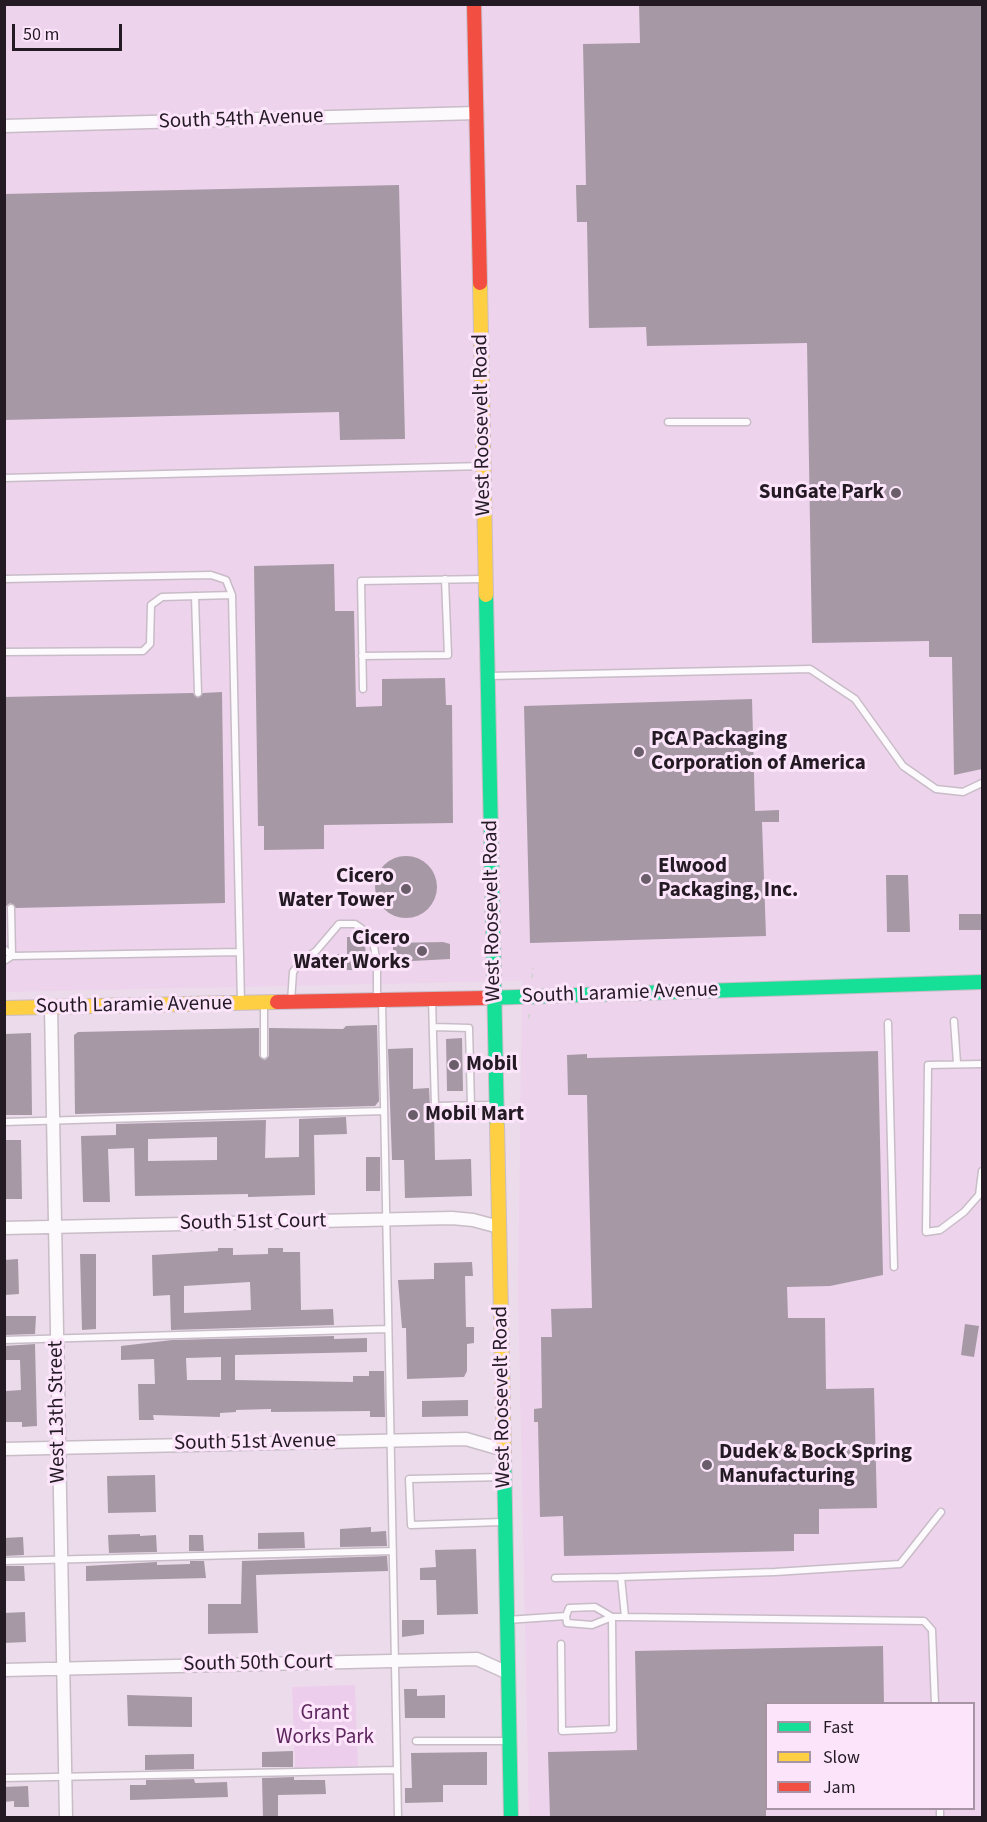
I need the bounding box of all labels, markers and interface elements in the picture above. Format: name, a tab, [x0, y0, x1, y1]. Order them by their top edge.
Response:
scale bar	[15, 12, 124, 50]
text: 50 m	[23, 22, 59, 47]
street label: South 54th Avenue	[158, 105, 324, 135]
street label: West Roosevelt Road	[469, 334, 497, 516]
place label: SunGate Park	[759, 480, 884, 506]
marker: SunGate Park	[889, 486, 903, 500]
place label: PCA Packaging Corporation of America	[651, 727, 866, 777]
marker: PCA Packaging Corporation of America	[632, 745, 646, 759]
street label: West Roosevelt Road	[479, 820, 507, 1002]
place label: Elwood Packaging, Inc.	[658, 854, 798, 904]
place label: Cicero Water Tower	[278, 864, 394, 914]
marker: Elwood Packaging, Inc.	[639, 872, 653, 886]
marker: Cicero Water Tower	[399, 882, 413, 896]
place label: Cicero Water Works	[293, 926, 410, 976]
marker: Cicero Water Works	[415, 944, 429, 958]
street label: South Laramie Avenue	[521, 978, 719, 1010]
street label: South Laramie Avenue	[35, 992, 233, 1020]
place label: Mobil	[466, 1052, 517, 1078]
marker: Mobil	[447, 1058, 461, 1072]
place label: Mobil Mart	[425, 1102, 524, 1128]
marker: Mobil Mart	[406, 1108, 420, 1122]
street label: South 51st Court	[180, 1209, 326, 1237]
street label: West Roosevelt Road	[489, 1306, 517, 1488]
street label: West 13th Street	[44, 1340, 72, 1484]
street label: South 51st Avenue	[174, 1429, 336, 1457]
place label: Dudek & Bock Spring Manufacturing	[719, 1440, 912, 1490]
marker: Dudek & Bock Spring Manufacturing	[700, 1458, 714, 1472]
street label: South 50th Court	[183, 1650, 333, 1678]
park label: Grant Works Park	[276, 1701, 374, 1751]
legend	[765, 1702, 975, 1810]
text: Fast	[823, 1715, 854, 1740]
text: Slow	[823, 1745, 860, 1770]
text: Jam	[823, 1775, 856, 1800]

